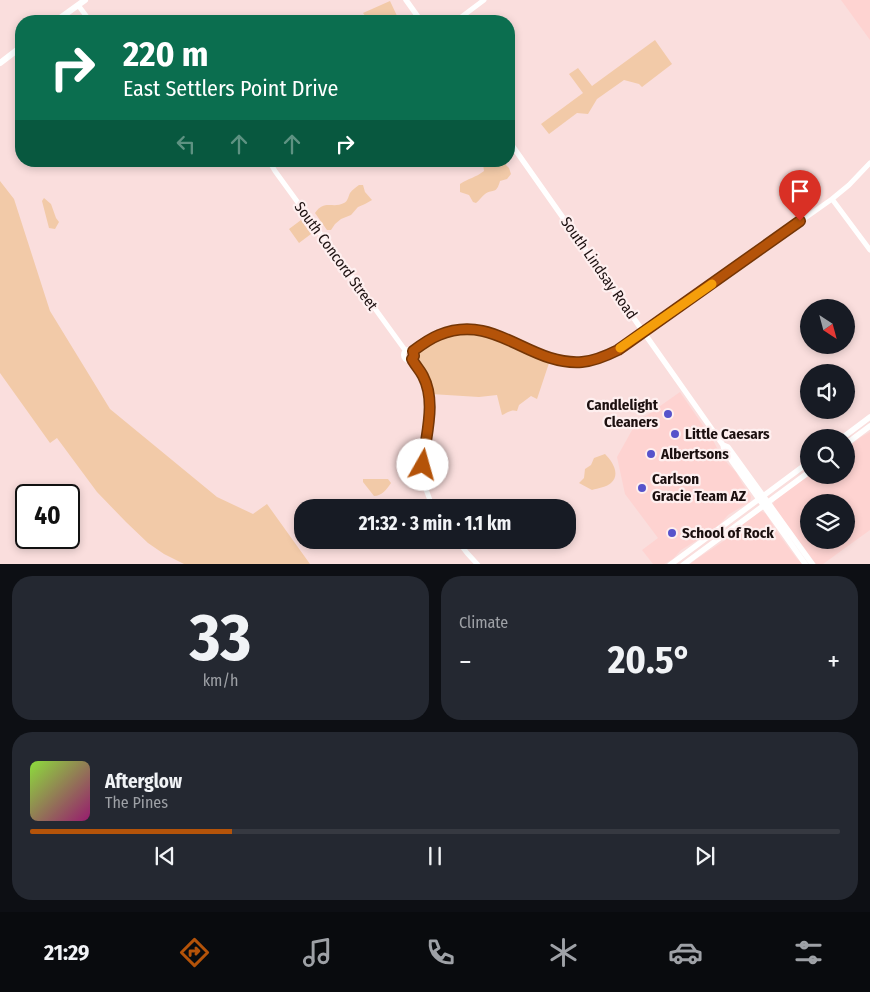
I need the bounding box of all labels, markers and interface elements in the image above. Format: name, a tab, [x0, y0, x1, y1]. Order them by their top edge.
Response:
text: 220 m	[123, 33, 209, 75]
icon: right	[40, 35, 105, 100]
text: East Settlers Point Drive	[123, 75, 338, 102]
icon: left	[172, 130, 200, 158]
icon: ahead	[225, 130, 253, 158]
icon: ahead	[278, 130, 306, 158]
icon: right	[331, 130, 359, 158]
pin	[779, 170, 821, 221]
icon: arrive	[786, 177, 814, 205]
street label: South Concord Street	[291, 198, 382, 314]
street label: South Lindsay Road	[557, 213, 641, 323]
north arrow	[800, 299, 855, 354]
map controls	[800, 299, 855, 549]
button: sound	[800, 364, 855, 419]
place label: Candlelight Cleaners	[587, 396, 659, 431]
marker: Candlelight Cleaners	[662, 408, 674, 420]
place label: Little Caesars	[685, 425, 770, 443]
marker: Little Caesars	[669, 428, 681, 440]
button: search	[800, 429, 855, 484]
position arrow	[396, 438, 448, 490]
place label: Albertsons	[660, 445, 729, 463]
marker: Albertsons	[645, 448, 657, 460]
place label: Carlson Gracie Team AZ	[652, 470, 747, 505]
marker: Carlson Gracie Team AZ	[636, 482, 648, 494]
speed limit sign: 40	[15, 484, 80, 549]
button: layers	[800, 494, 855, 549]
text: 21:32 · 3 min · 1.1 km	[359, 512, 511, 535]
place label: School of Rock	[682, 524, 774, 542]
marker: School of Rock	[666, 527, 678, 539]
text: 33	[190, 599, 251, 677]
text: Climate	[459, 613, 508, 632]
text: 20.5°	[608, 637, 691, 683]
text: −	[459, 645, 472, 678]
text: +	[827, 645, 840, 678]
text: km/h	[203, 671, 238, 690]
text: Afterglow	[105, 770, 182, 793]
text: The Pines	[105, 793, 168, 812]
icon: previous	[151, 842, 179, 870]
icon: pause	[421, 842, 449, 870]
icon: next	[691, 842, 719, 870]
icon: directions	[177, 935, 212, 970]
icon: music	[300, 935, 335, 970]
icon: phone	[423, 935, 458, 970]
icon: climate	[546, 935, 581, 970]
icon: car	[668, 935, 703, 970]
icon: filters	[791, 935, 826, 970]
text: 21:29	[44, 939, 89, 966]

